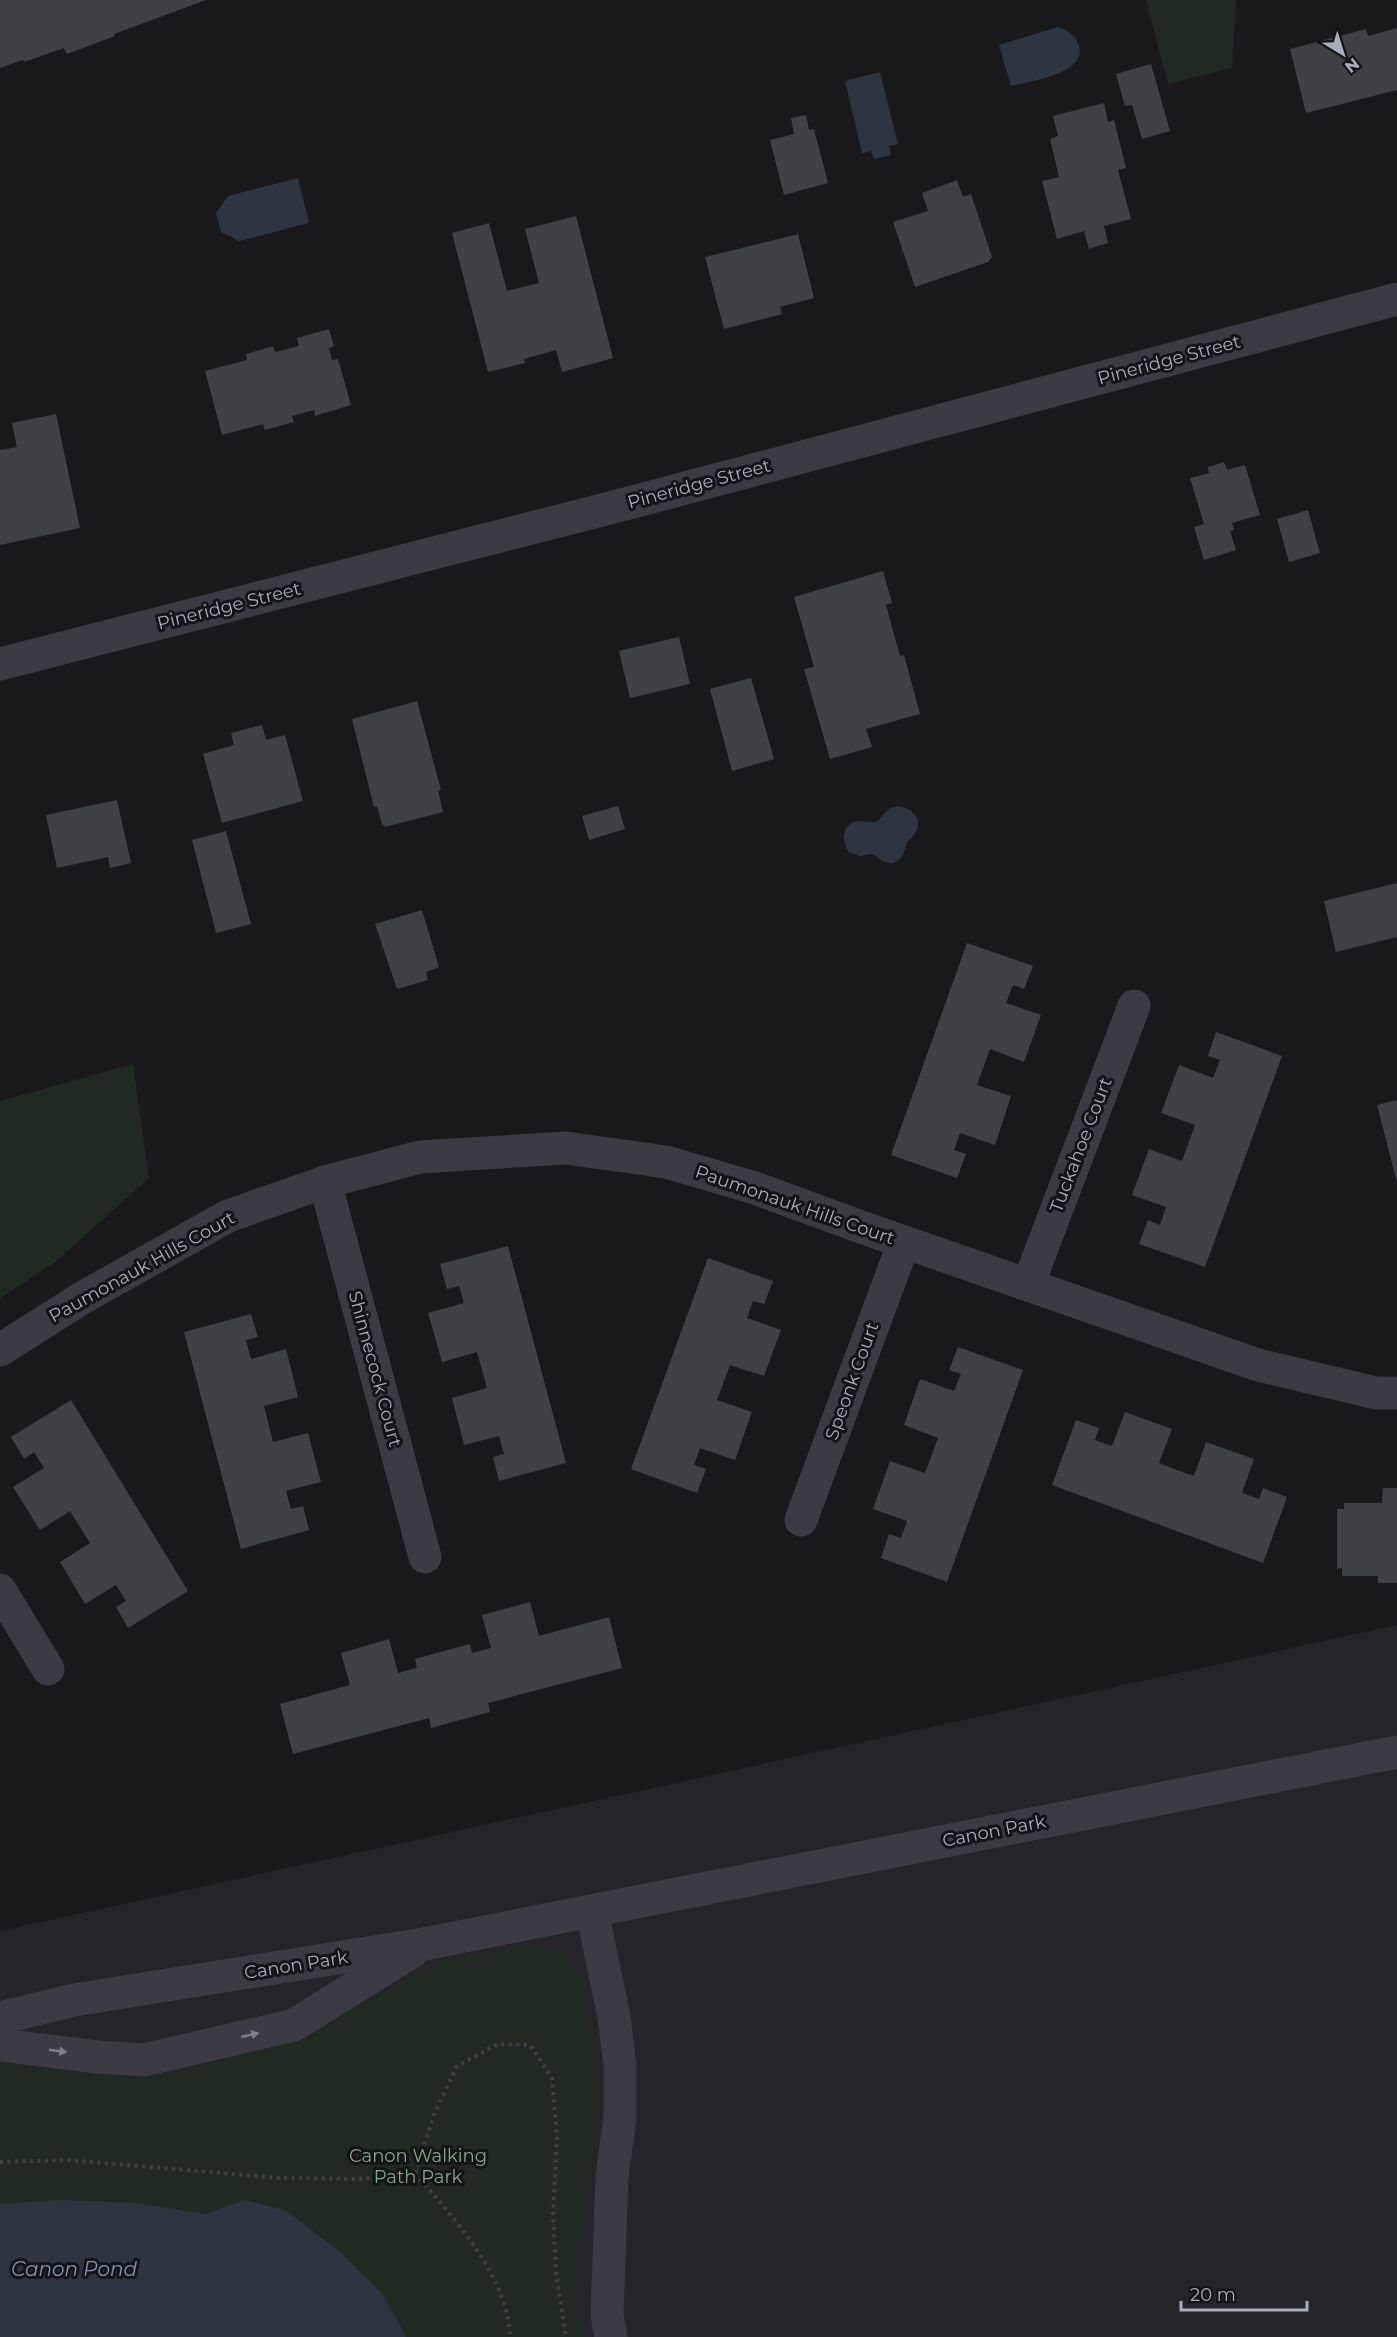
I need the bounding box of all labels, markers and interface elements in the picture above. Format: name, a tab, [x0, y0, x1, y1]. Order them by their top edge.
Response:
north arrow	[1313, 24, 1373, 84]
text: N	[1341, 54, 1363, 77]
street label: Pineridge Street	[1095, 330, 1243, 390]
street label: Pineridge Street	[625, 454, 773, 514]
street label: Pineridge Street	[155, 578, 303, 634]
street label: Tuckahoe Court	[1045, 1074, 1117, 1216]
street label: Paumonauk Hills Court	[692, 1161, 898, 1249]
street label: Paumonauk Hills Court	[45, 1207, 239, 1327]
street label: Shinnecock Court	[344, 1289, 406, 1449]
street label: Speonk Court	[821, 1319, 883, 1443]
street label: Canon Park	[941, 1810, 1048, 1852]
street label: Canon Park	[243, 1946, 350, 1984]
one-way arrow	[241, 2030, 259, 2040]
one-way arrow	[49, 2047, 68, 2056]
park label: Canon Walking Path Park	[349, 2145, 487, 2188]
water label: Canon Pond	[11, 2257, 137, 2281]
scale bar	[1181, 2274, 1307, 2312]
text: 20 m	[1190, 2284, 1236, 2306]

